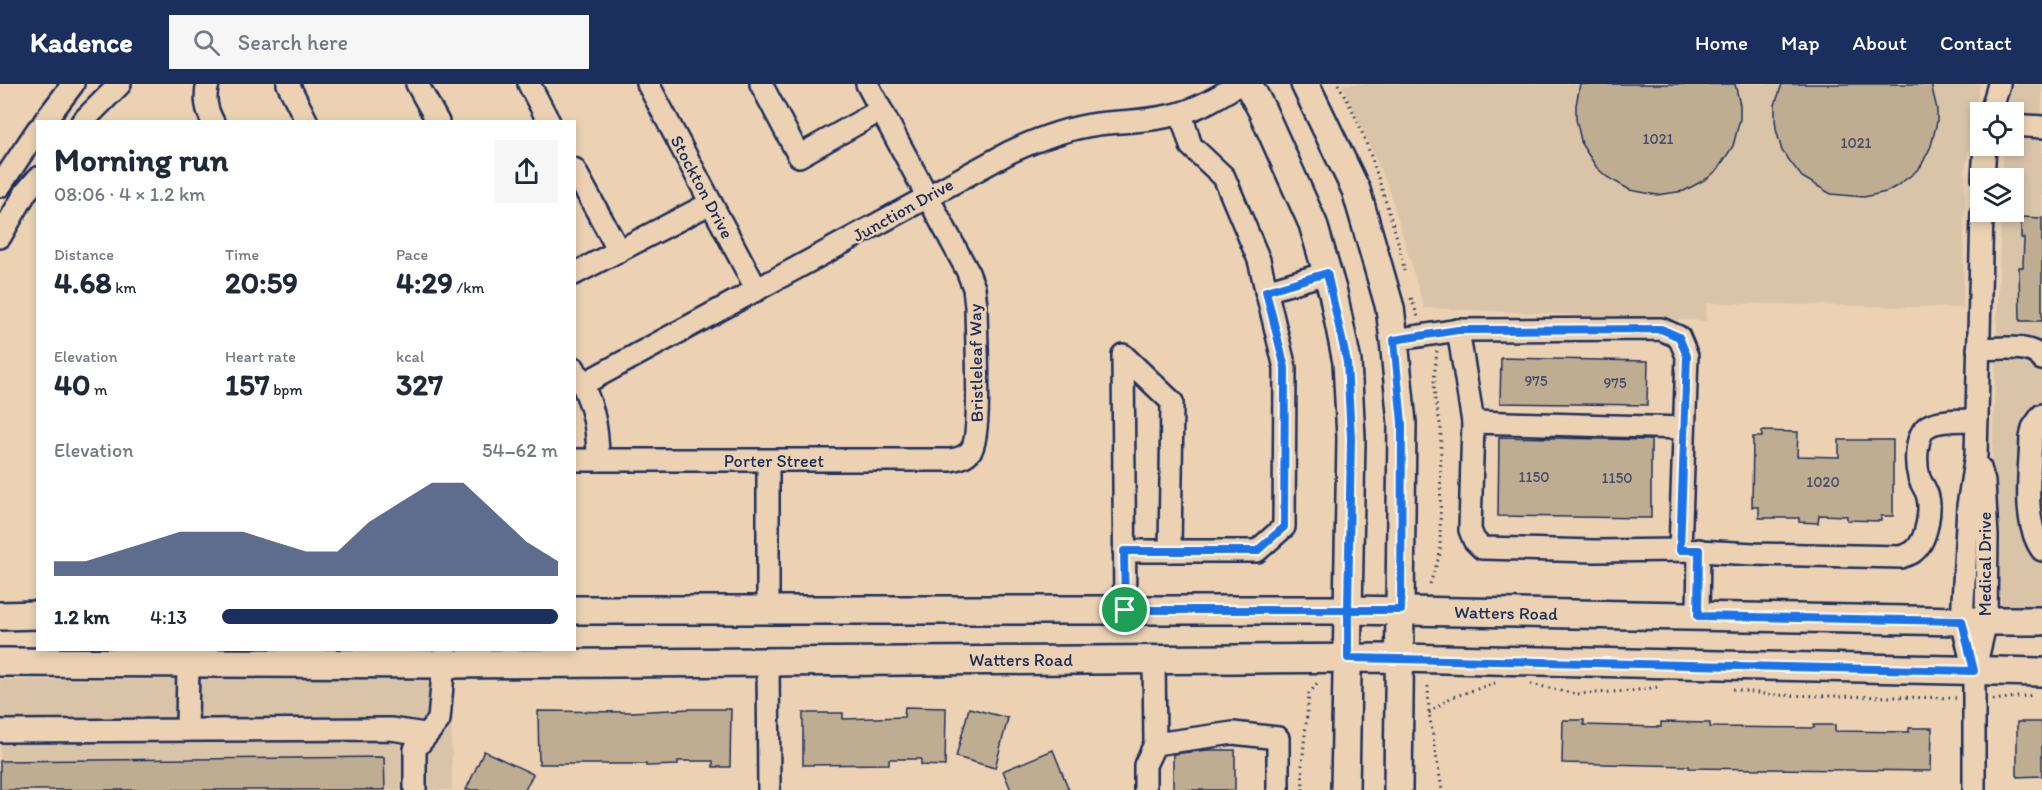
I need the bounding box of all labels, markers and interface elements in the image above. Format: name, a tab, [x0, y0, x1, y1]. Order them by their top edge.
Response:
search box	[169, 15, 589, 69]
text: Kadence	[30, 25, 133, 59]
icon: search	[190, 26, 223, 59]
text: Search here	[238, 29, 348, 56]
text: Home	[1695, 30, 1748, 55]
text: Map	[1781, 30, 1820, 55]
text: About	[1853, 30, 1907, 55]
text: Contact	[1940, 30, 2012, 55]
map controls	[1970, 102, 2024, 222]
button: locate	[1970, 102, 2024, 156]
house number: 1021	[1642, 130, 1674, 148]
street label: Stockton Drive	[666, 132, 738, 242]
house number: 1021	[1840, 134, 1872, 152]
text: Morning run	[54, 140, 229, 179]
button: share	[495, 140, 558, 203]
button: layers	[1970, 168, 2024, 222]
street label: Junction Drive	[849, 173, 957, 247]
text: 08:06 · 4 × 1.2 km	[54, 182, 205, 206]
text: Distance	[54, 245, 114, 264]
text: Time	[225, 245, 259, 264]
text: Pace	[396, 245, 428, 264]
text: 4.68	[54, 264, 112, 301]
text: 20:59	[225, 264, 298, 301]
text: 4:29	[396, 264, 453, 301]
text: km	[112, 278, 137, 297]
text: /km	[453, 278, 484, 297]
street label: Bristleleaf Way	[964, 303, 988, 422]
text: Elevation	[54, 347, 118, 366]
text: Heart rate	[225, 347, 296, 366]
text: kcal	[396, 347, 424, 366]
text: 40	[54, 366, 91, 403]
text: 157	[225, 366, 270, 403]
text: 327	[396, 366, 443, 403]
house number: 975	[1524, 372, 1548, 390]
house number: 975	[1603, 374, 1627, 392]
text: m	[91, 380, 108, 399]
text: bpm	[270, 380, 303, 399]
text: Elevation	[54, 438, 133, 462]
text: 54–62 m	[482, 438, 558, 462]
street label: Porter Street	[724, 450, 824, 472]
house number: 1150	[1518, 468, 1550, 486]
house number: 1150	[1601, 469, 1633, 487]
house number: 1020	[1806, 473, 1840, 491]
street label: Medical Drive	[1974, 512, 1996, 616]
pin	[1099, 584, 1150, 635]
icon: arrive	[1108, 593, 1141, 626]
street label: Watters Road	[1454, 601, 1558, 625]
text: 1.2 km	[54, 605, 110, 629]
text: 4:13	[150, 605, 187, 629]
street label: Watters Road	[969, 649, 1073, 671]

